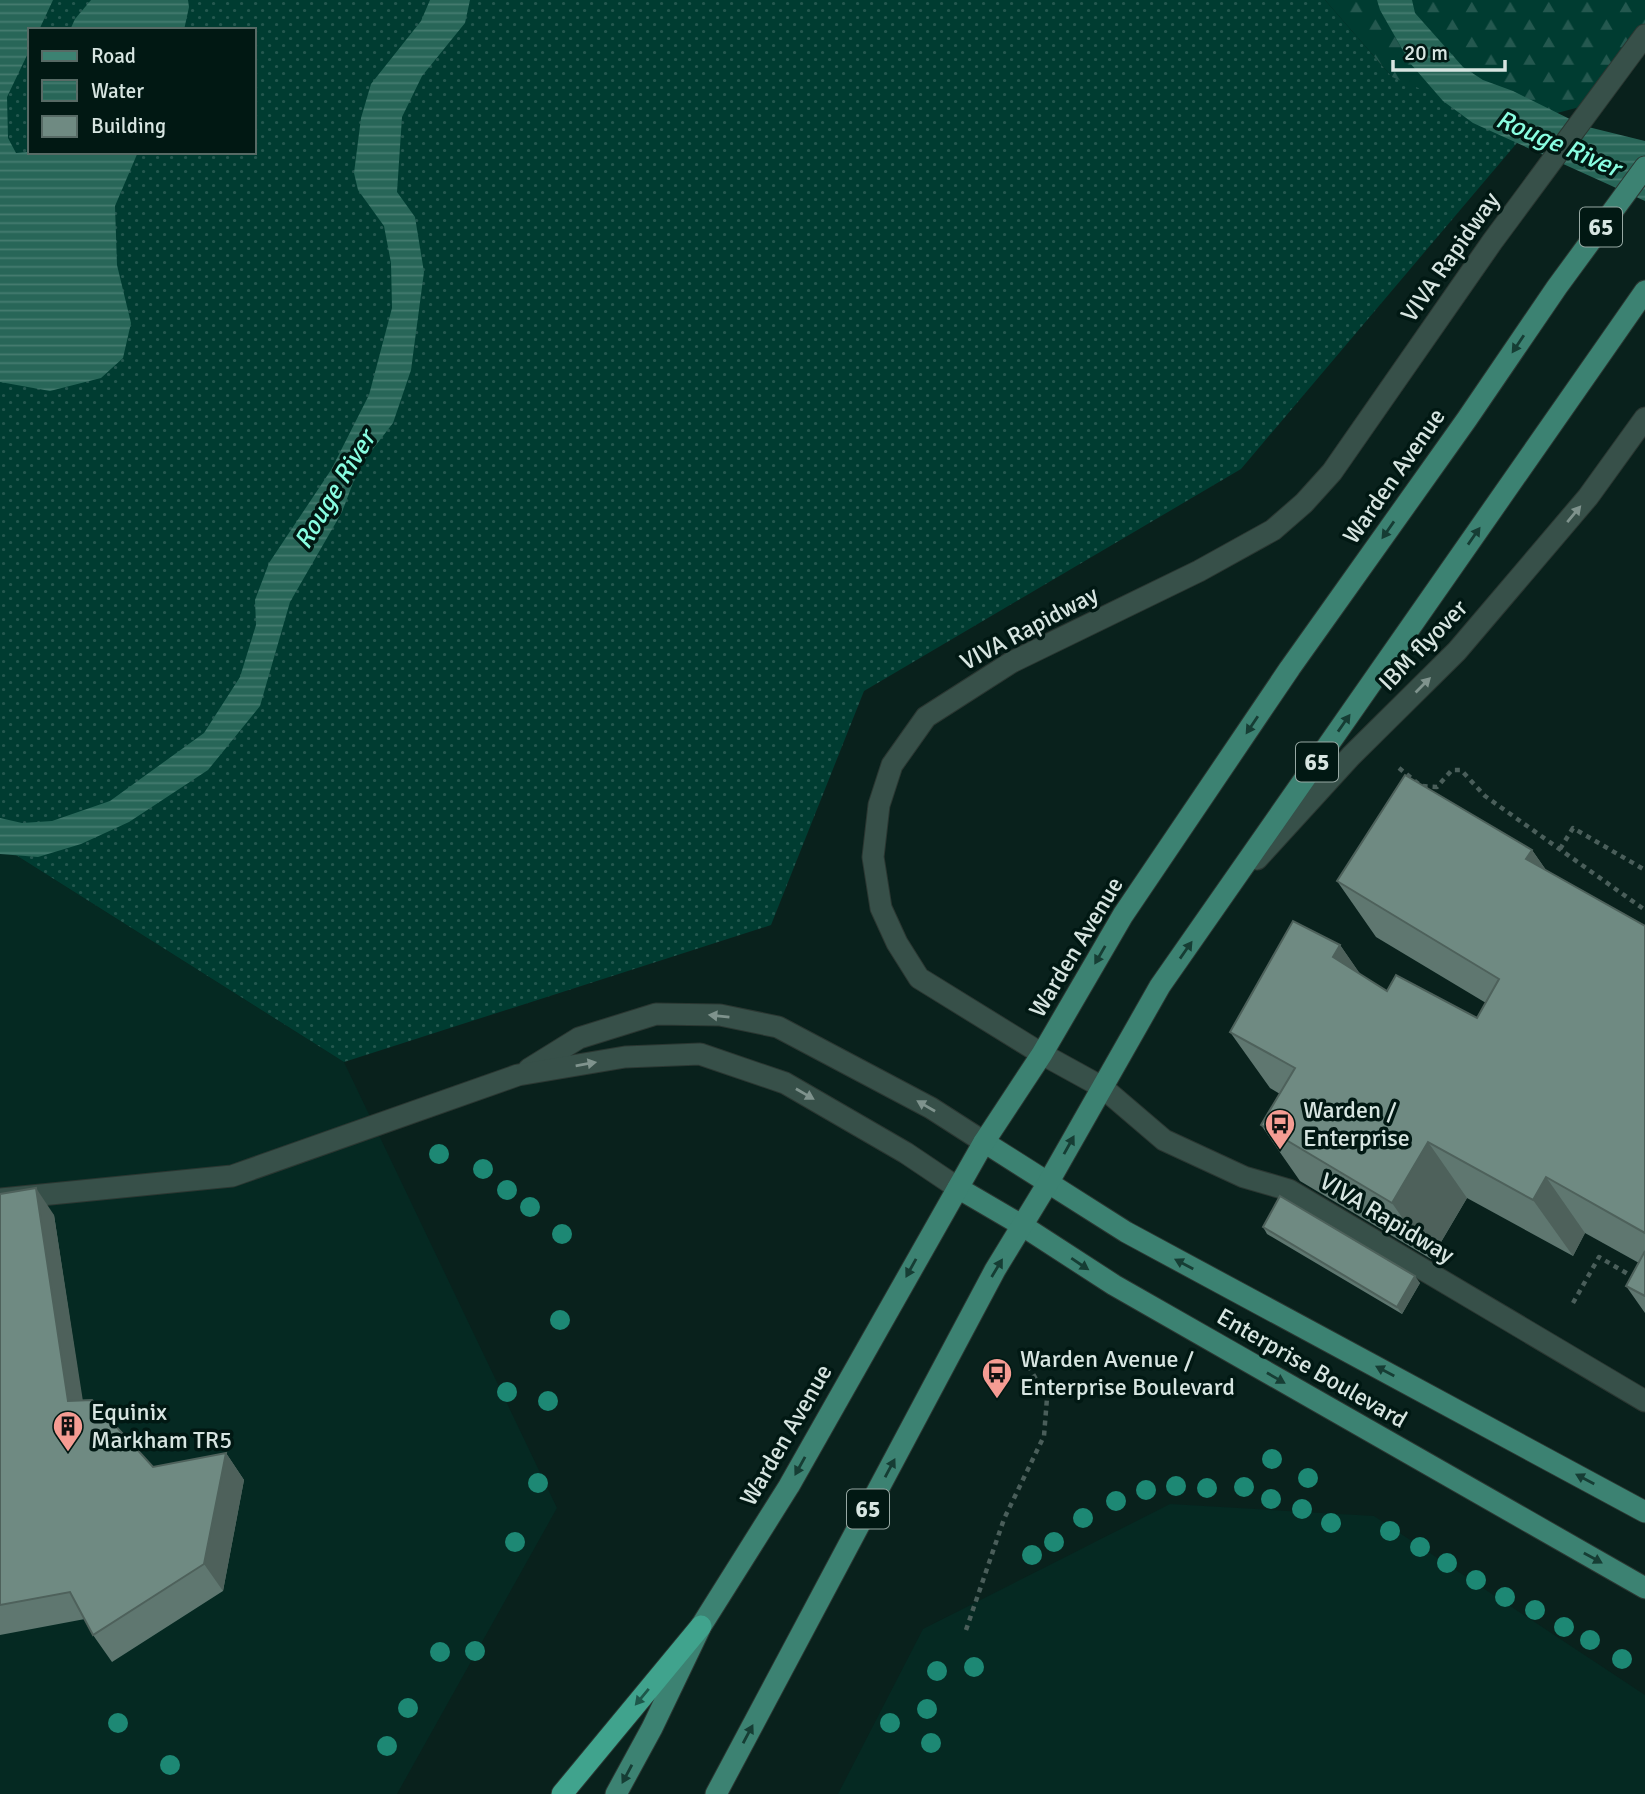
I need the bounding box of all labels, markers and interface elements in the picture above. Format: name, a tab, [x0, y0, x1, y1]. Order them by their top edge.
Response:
legend	[28, 28, 256, 154]
scale bar	[1393, 28, 1505, 72]
text: 20 m	[1404, 40, 1448, 66]
text: Road	[91, 43, 136, 69]
text: Water	[91, 78, 144, 104]
water label: Rouge River	[1491, 103, 1628, 186]
text: Building	[91, 113, 166, 139]
street label: VIVA Rapidway	[1394, 186, 1506, 328]
road number: 65	[1580, 208, 1622, 246]
one-way arrow	[1512, 334, 1525, 353]
street label: Warden Avenue	[1336, 402, 1452, 550]
water label: Rouge River	[287, 422, 384, 555]
one-way arrow	[1566, 506, 1581, 524]
one-way arrow	[1381, 521, 1395, 539]
one-way arrow	[1467, 527, 1480, 546]
street label: VIVA Rapidway	[955, 579, 1103, 677]
street label: IBM flyover	[1372, 593, 1474, 697]
one-way arrow	[1415, 676, 1432, 693]
one-way arrow	[1337, 714, 1351, 732]
one-way arrow	[1246, 715, 1259, 734]
road number: 65	[1296, 742, 1338, 782]
street label: Warden Avenue	[1022, 871, 1130, 1023]
one-way arrow	[1179, 941, 1193, 959]
one-way arrow	[1093, 946, 1106, 965]
one-way arrow	[708, 1011, 730, 1022]
one-way arrow	[575, 1058, 597, 1069]
one-way arrow	[795, 1088, 814, 1100]
place label: Warden / Enterprise	[1303, 1095, 1410, 1153]
one-way arrow	[916, 1100, 935, 1112]
bus stop icon: Warden / Enterprise	[1263, 1107, 1297, 1151]
one-way arrow	[1063, 1135, 1075, 1155]
street label: VIVA Rapidway	[1314, 1166, 1460, 1270]
one-way arrow	[1070, 1257, 1090, 1270]
one-way arrow	[906, 1258, 918, 1278]
one-way arrow	[991, 1258, 1003, 1277]
one-way arrow	[1174, 1258, 1194, 1270]
street label: Enterprise Boulevard	[1211, 1301, 1413, 1435]
place label: Warden Avenue / Enterprise Boulevard	[1020, 1344, 1235, 1402]
bus stop icon: Warden Avenue / Enterprise Boulevard	[980, 1356, 1014, 1400]
street label: Warden Avenue	[733, 1359, 839, 1511]
one-way arrow	[1374, 1366, 1394, 1378]
one-way arrow	[1267, 1372, 1286, 1384]
place label: Equinix Markham TR5	[91, 1397, 232, 1455]
building icon: Equinix Markham TR5	[51, 1409, 85, 1453]
one-way arrow	[794, 1456, 806, 1476]
one-way arrow	[884, 1458, 895, 1478]
one-way arrow	[1575, 1474, 1595, 1485]
road number: 65	[847, 1490, 889, 1528]
one-way arrow	[1584, 1552, 1603, 1564]
one-way arrow	[635, 1689, 650, 1706]
one-way arrow	[742, 1724, 754, 1744]
one-way arrow	[621, 1765, 633, 1785]

